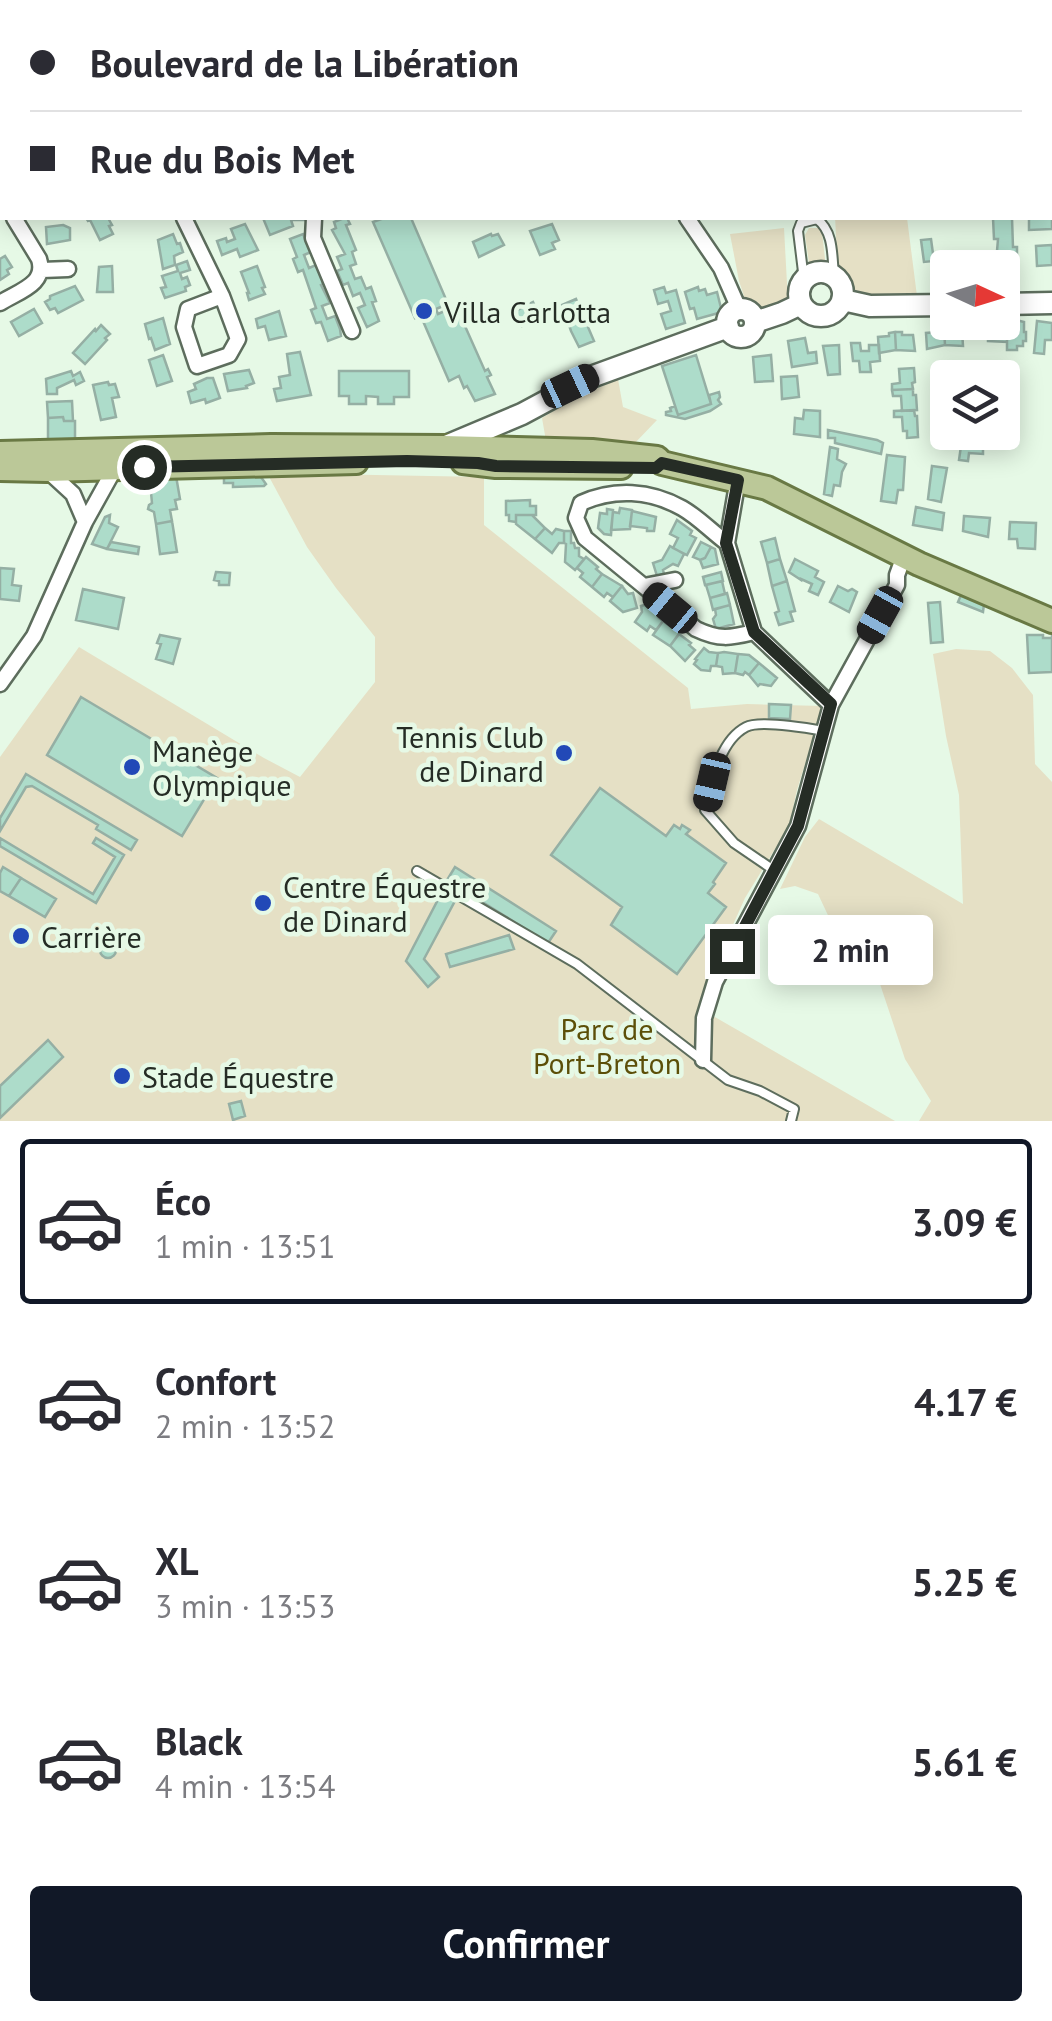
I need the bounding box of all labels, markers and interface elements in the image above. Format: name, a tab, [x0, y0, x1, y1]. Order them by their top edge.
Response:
text: Boulevard de la Libération	[90, 38, 519, 87]
text: Rue du Bois Met	[90, 134, 354, 183]
north arrow	[930, 250, 1020, 340]
map controls	[930, 250, 1020, 450]
place label: Villa Carlotta	[443, 292, 611, 331]
marker: Villa Carlotta	[413, 300, 435, 322]
car	[536, 360, 604, 412]
button: layers	[930, 360, 1020, 450]
route start	[122, 445, 167, 490]
car	[637, 577, 703, 639]
car	[852, 581, 908, 649]
place label: Tennis Club de Dinard	[396, 717, 544, 790]
place label: Manège Olympique	[152, 731, 291, 804]
marker: Tennis Club de Dinard	[553, 742, 575, 764]
car	[691, 749, 733, 815]
marker: Manège Olympique	[121, 756, 143, 778]
place label: Centre Équestre de Dinard	[283, 867, 486, 940]
marker: Centre Équestre de Dinard	[252, 892, 274, 914]
callout: 2 min	[767, 916, 932, 986]
place label: Carrière	[41, 917, 142, 956]
marker: Carrière	[10, 925, 32, 947]
route end	[710, 929, 755, 974]
text: 2 min	[811, 929, 890, 971]
park label: Parc de Port-Breton	[533, 1009, 681, 1082]
place label: Stade Équestre	[142, 1057, 334, 1096]
marker: Stade Équestre	[111, 1065, 133, 1087]
text: Éco	[155, 1176, 211, 1225]
icon: car	[35, 1177, 125, 1267]
text: 3.09 €	[912, 1197, 1017, 1246]
text: 1 min · 13:51	[155, 1225, 335, 1267]
text: Confort	[155, 1356, 276, 1405]
icon: car	[35, 1357, 125, 1447]
text: 4.17 €	[914, 1377, 1017, 1426]
text: 2 min · 13:52	[155, 1405, 335, 1447]
text: XL	[155, 1536, 199, 1585]
icon: car	[35, 1537, 125, 1627]
text: 5.25 €	[912, 1557, 1017, 1606]
text: 3 min · 13:53	[155, 1585, 335, 1627]
text: Black	[155, 1716, 243, 1765]
icon: car	[35, 1717, 125, 1807]
text: 5.61 €	[912, 1737, 1017, 1786]
text: 4 min · 13:54	[155, 1765, 335, 1807]
button: Confirmer	[30, 1886, 1022, 2001]

